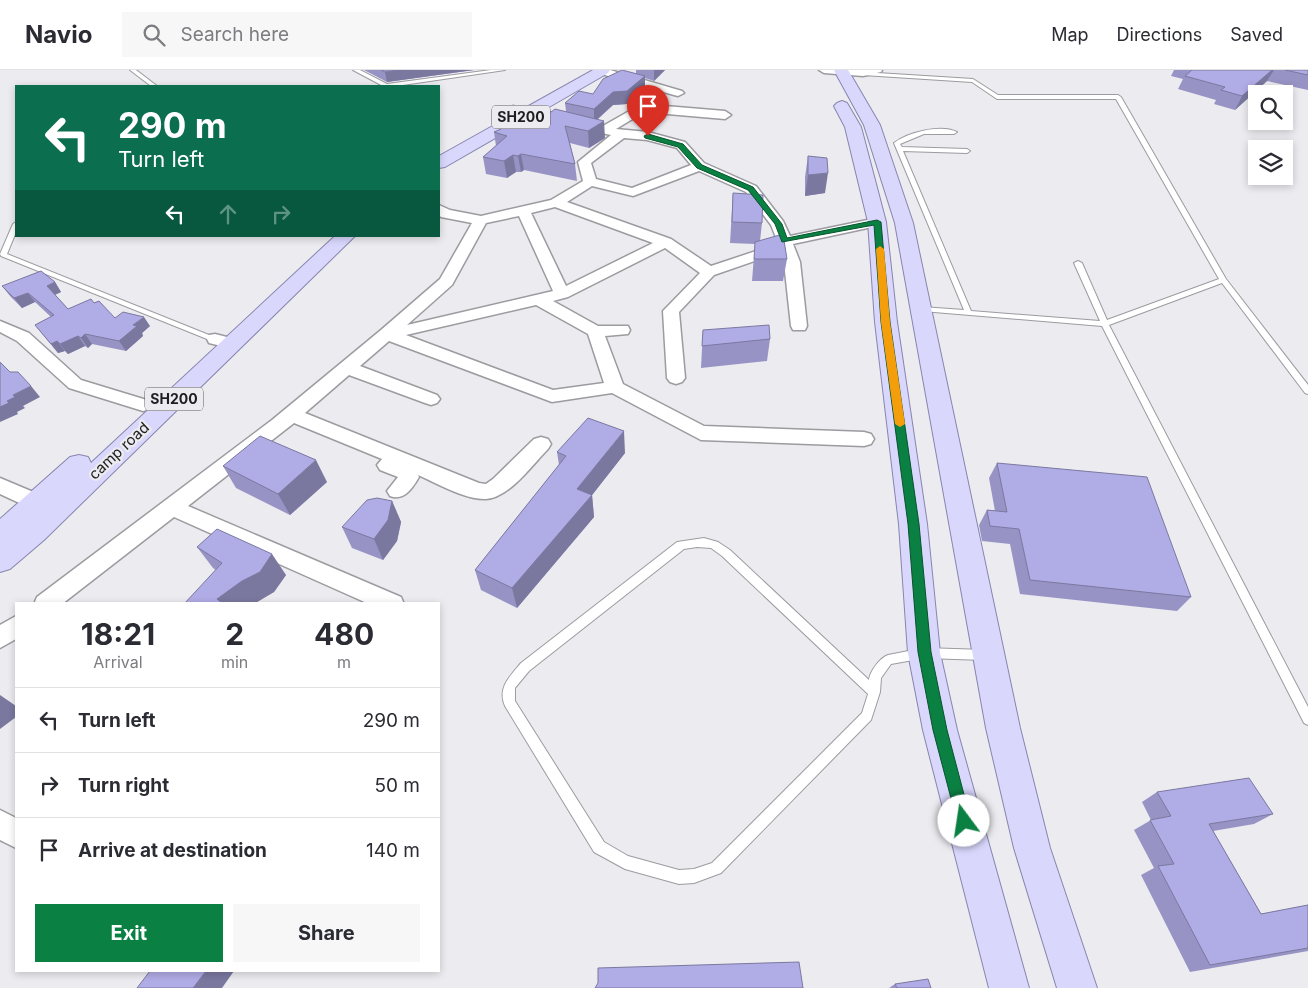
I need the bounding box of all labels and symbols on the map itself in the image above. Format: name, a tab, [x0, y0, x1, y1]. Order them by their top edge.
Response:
pin	[627, 85, 669, 136]
road number: SH200	[492, 106, 550, 128]
road number: SH200	[145, 388, 203, 410]
street label: camp road	[84, 418, 153, 483]
position arrow	[937, 794, 989, 846]

